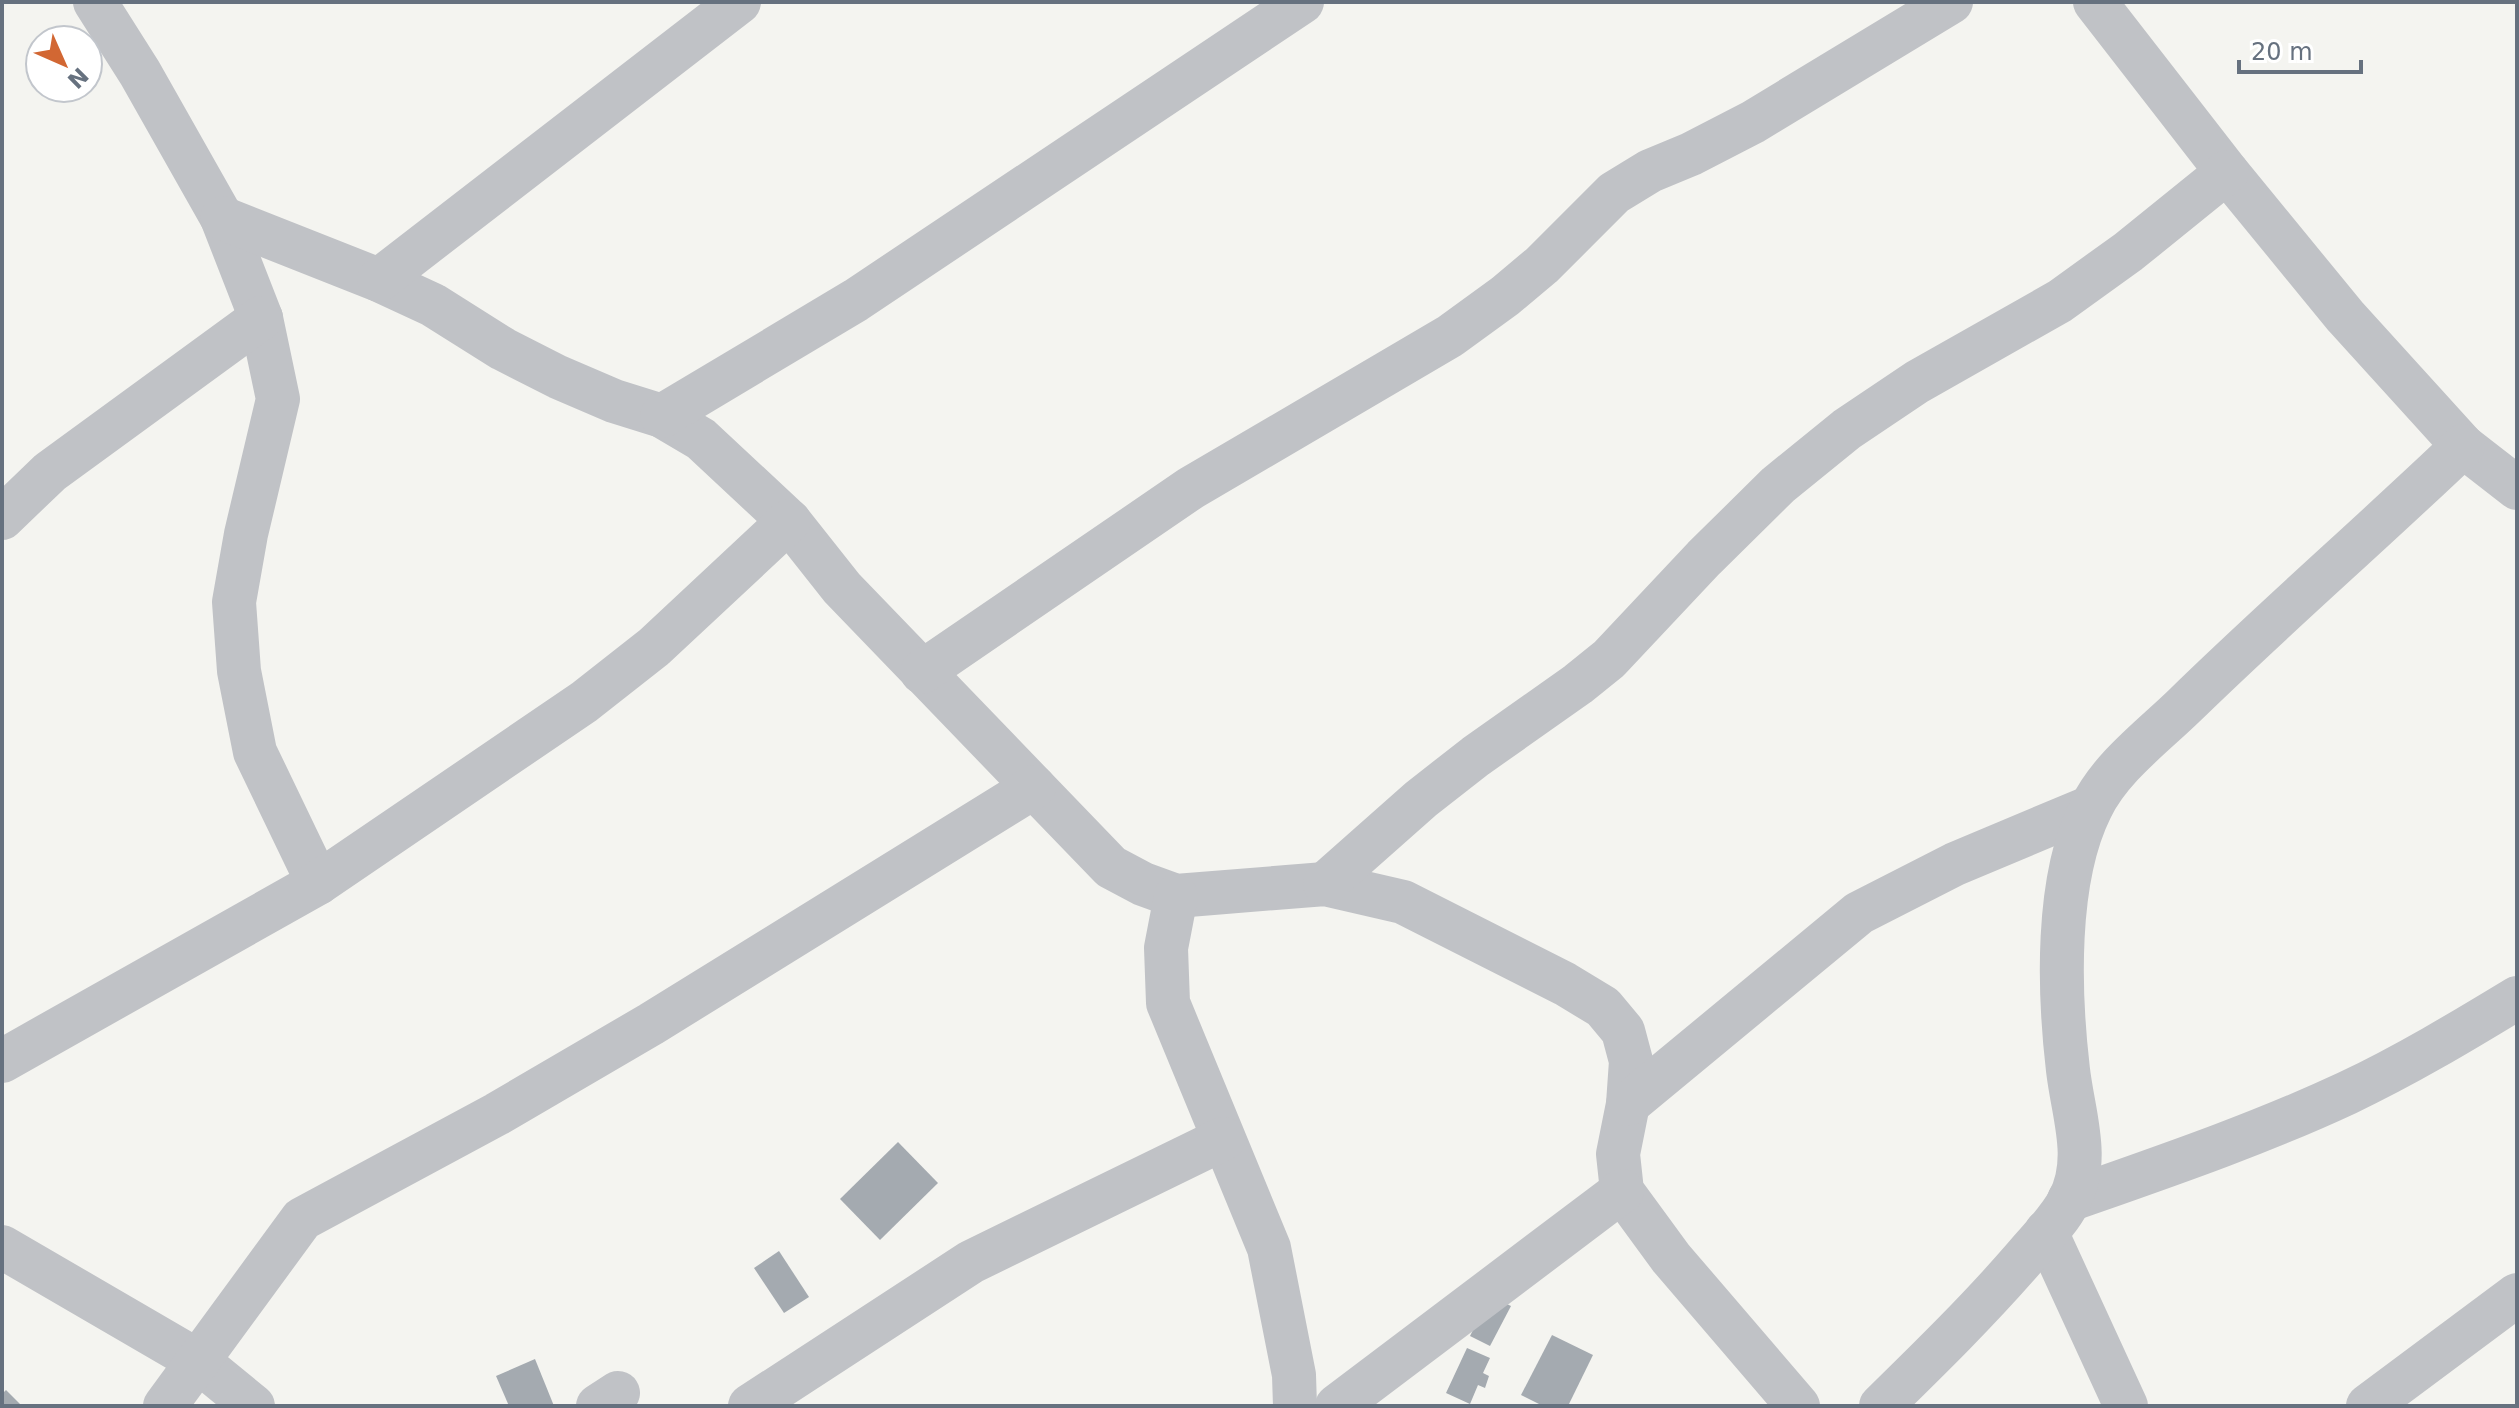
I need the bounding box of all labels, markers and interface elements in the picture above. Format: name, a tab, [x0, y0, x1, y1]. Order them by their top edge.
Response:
north arrow	[24, 24, 104, 104]
scale bar	[2239, 24, 2361, 74]
text: 20 m	[2251, 38, 2313, 66]
text: N	[62, 62, 93, 93]

